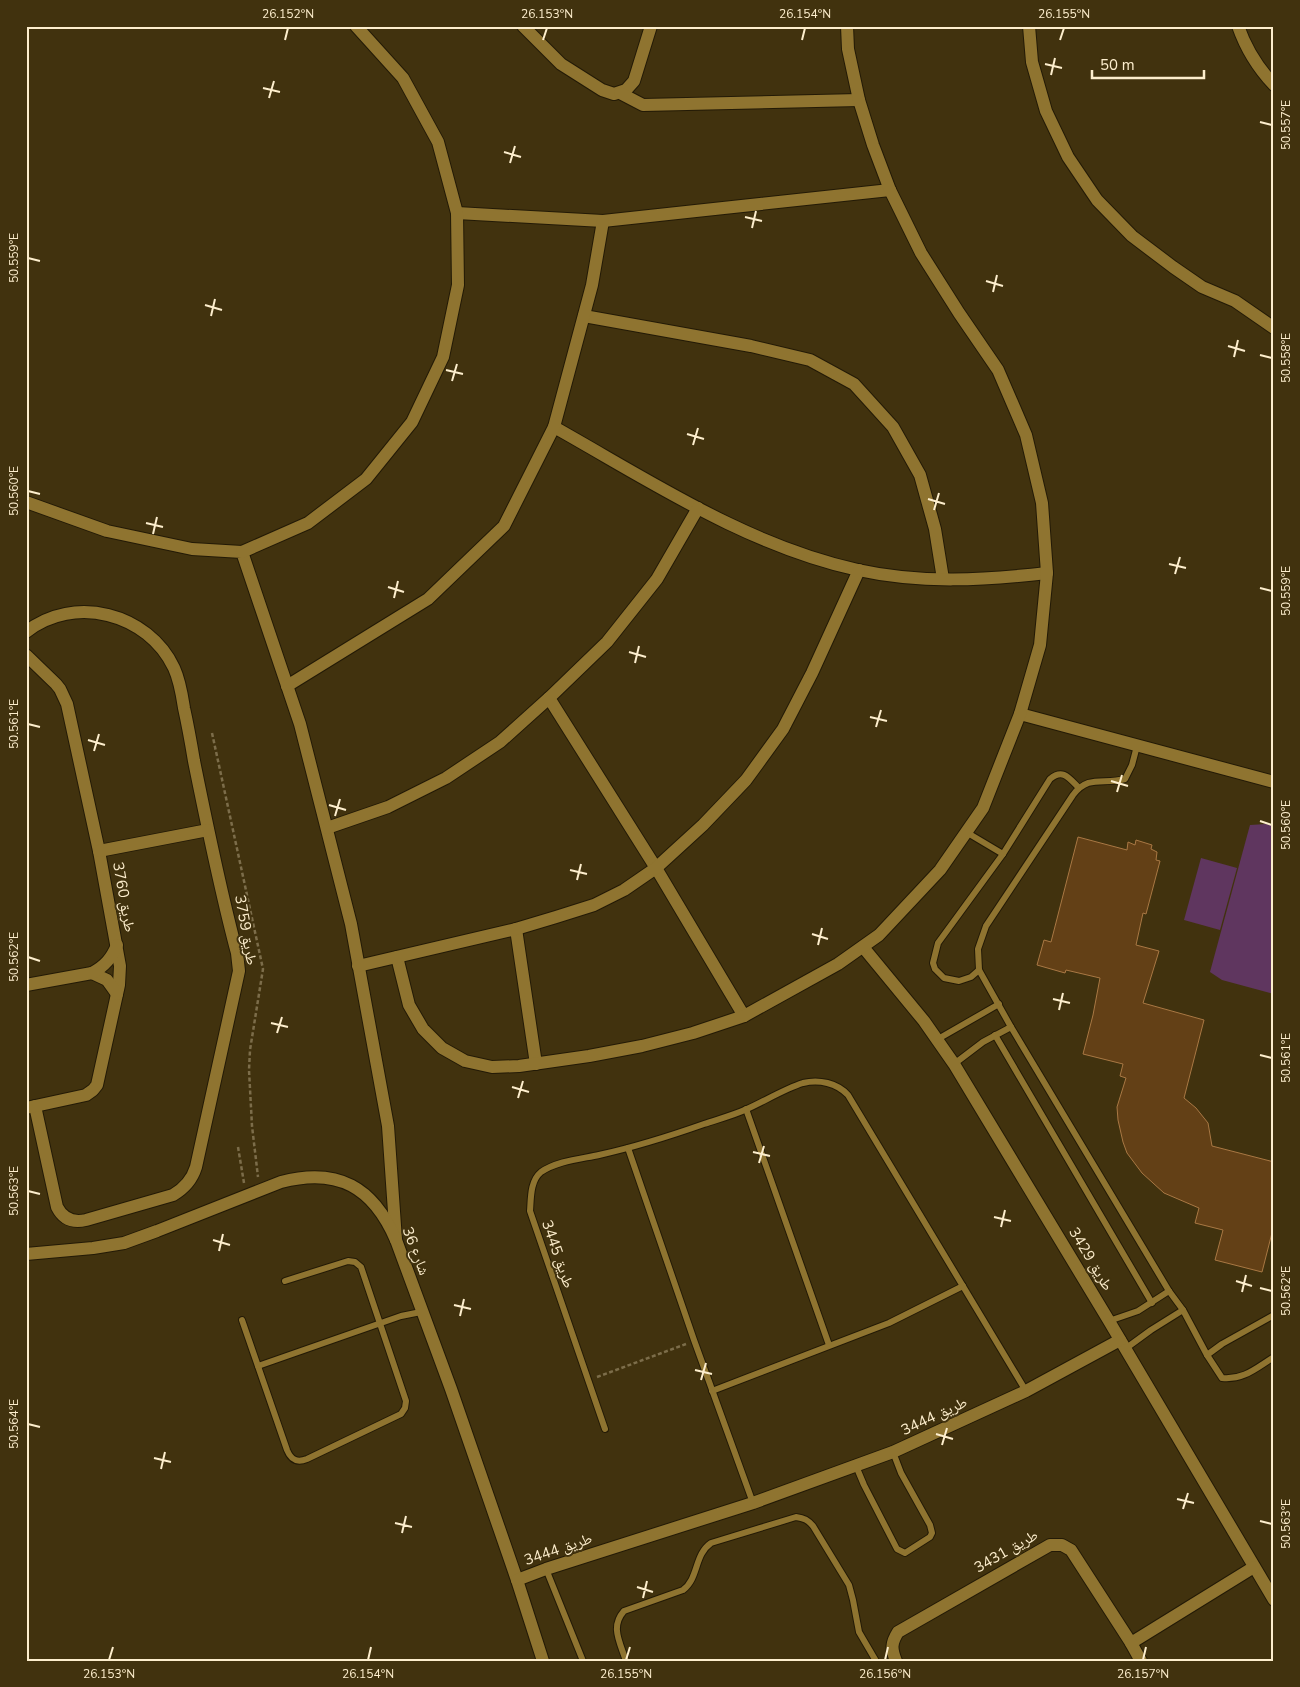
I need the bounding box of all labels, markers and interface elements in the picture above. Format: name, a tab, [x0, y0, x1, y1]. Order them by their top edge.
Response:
text: 26.152°N	[262, 6, 314, 22]
text: 26.153°N	[521, 6, 573, 22]
text: 26.154°N	[779, 6, 831, 22]
text: 26.155°N	[1038, 6, 1090, 22]
scale bar	[1092, 48, 1205, 80]
text: 50 m	[1100, 55, 1135, 75]
text: 50.557°E	[1278, 100, 1294, 150]
text: 50.559°E	[6, 233, 22, 283]
text: 50.558°E	[1278, 333, 1294, 383]
text: 50.560°E	[6, 466, 22, 516]
text: 50.559°E	[1278, 566, 1294, 616]
text: 50.561°E	[6, 699, 22, 749]
text: 50.560°E	[1278, 800, 1294, 850]
street label: طريق 3760	[108, 860, 140, 934]
street label: طريق 3759	[230, 893, 262, 967]
text: 50.562°E	[6, 932, 22, 982]
text: 50.561°E	[1278, 1033, 1294, 1083]
text: 50.563°E	[6, 1166, 22, 1216]
street label: طريق 3445	[537, 1217, 579, 1291]
street label: شارع 36	[398, 1224, 434, 1278]
street label: طريق 3429	[1064, 1224, 1118, 1294]
text: 50.562°E	[1278, 1266, 1294, 1316]
street label: طريق 3444	[898, 1392, 970, 1440]
text: 50.564°E	[6, 1399, 22, 1449]
text: 50.563°E	[1278, 1499, 1294, 1549]
street label: طريق 3431	[970, 1525, 1042, 1577]
street label: طريق 3444	[521, 1528, 595, 1570]
text: 26.153°N	[83, 1666, 135, 1682]
text: 26.154°N	[342, 1666, 394, 1682]
text: 26.155°N	[600, 1666, 652, 1682]
text: 26.156°N	[859, 1666, 911, 1682]
text: 26.157°N	[1117, 1666, 1169, 1682]

